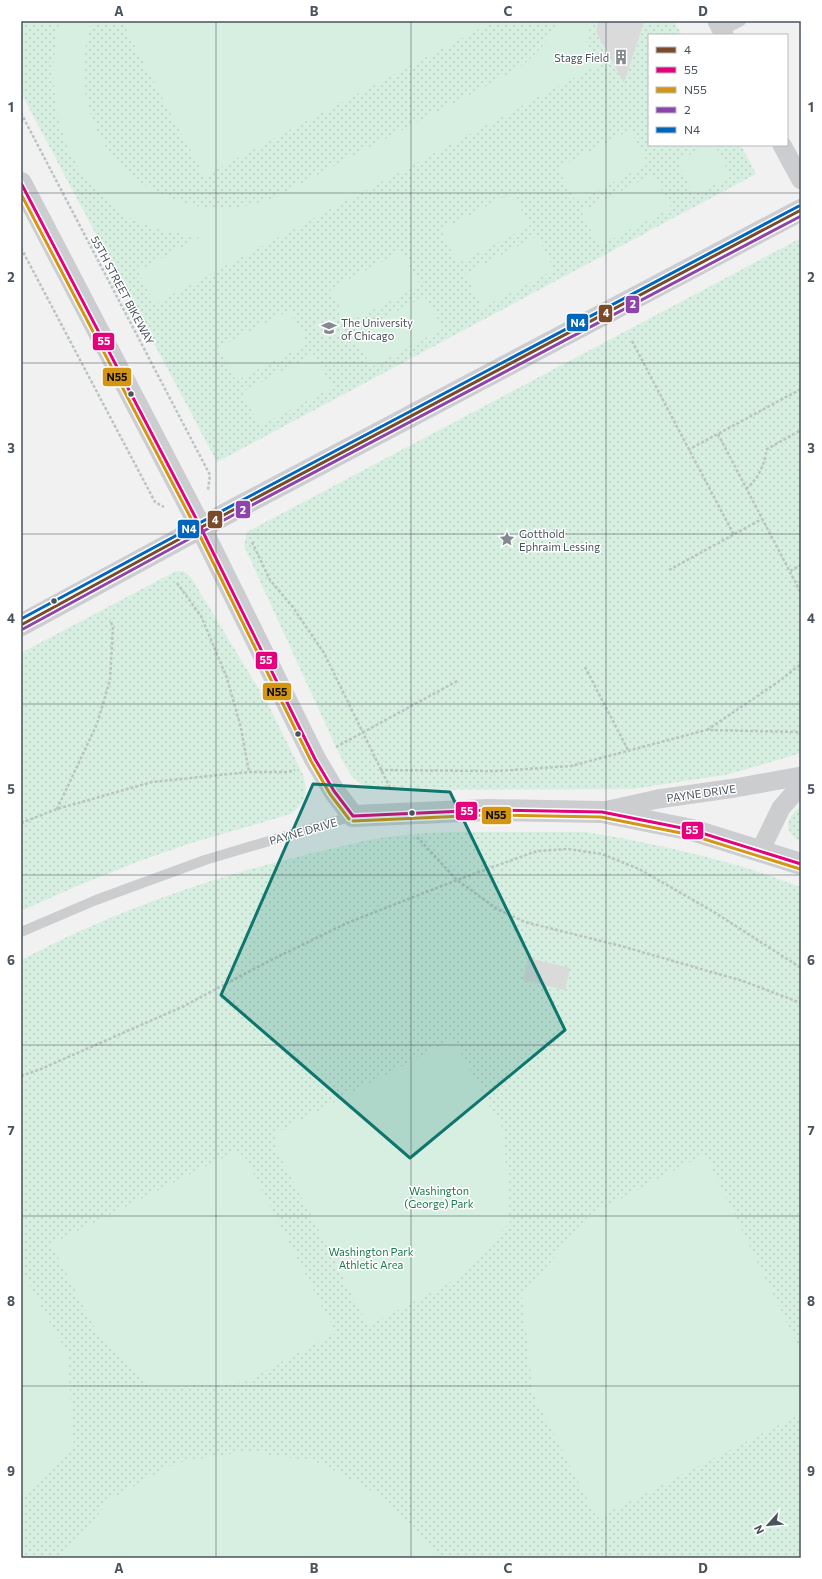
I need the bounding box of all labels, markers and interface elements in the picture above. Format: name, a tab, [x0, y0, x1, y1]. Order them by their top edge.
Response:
text: A	[114, 3, 124, 19]
text: B	[310, 3, 319, 19]
text: C	[504, 3, 513, 19]
text: D	[698, 3, 708, 19]
legend	[648, 34, 788, 146]
text: 4	[684, 42, 691, 56]
building icon: Stagg Field	[612, 48, 630, 66]
place label: Stagg Field	[554, 51, 609, 64]
text: 55	[684, 62, 698, 76]
text: N55	[684, 82, 707, 96]
text: 1	[8, 99, 14, 115]
text: 1	[808, 99, 814, 115]
text: 2	[684, 102, 691, 116]
text: N4	[684, 122, 700, 136]
street label: 55TH STREET BIKEWAY	[89, 233, 157, 347]
text: 2	[7, 269, 15, 285]
text: 2	[807, 269, 815, 285]
line badge: 2	[625, 295, 640, 314]
text: 2	[630, 297, 636, 310]
line badge: 4	[598, 304, 613, 323]
text: 4	[603, 306, 610, 319]
line badge: N4	[566, 313, 589, 332]
place label: The University of Chicago	[341, 316, 413, 342]
text: N4	[571, 316, 586, 329]
school or university icon: The University of Chicago	[320, 319, 338, 337]
line badge: 55	[92, 332, 115, 351]
line badge: N55	[102, 367, 132, 387]
text: N55	[106, 370, 128, 383]
unlabelled marker	[126, 389, 136, 399]
text: 3	[7, 440, 15, 456]
text: 3	[807, 440, 815, 456]
line badge: 2	[235, 500, 251, 519]
text: 2	[240, 503, 246, 516]
line badge: 4	[207, 510, 223, 529]
text: 4	[212, 513, 219, 526]
line badge: N4	[177, 519, 200, 539]
text: N4	[182, 522, 197, 535]
place label: Gotthold Ephraim Lessing	[519, 527, 600, 553]
place icon: Gotthold Ephraim Lessing	[498, 530, 516, 548]
unlabelled marker	[49, 596, 59, 606]
text: 4	[7, 610, 15, 626]
text: 4	[807, 610, 815, 626]
line badge: 55	[255, 651, 278, 670]
text: 55	[260, 653, 272, 666]
line badge: N55	[262, 682, 292, 701]
text: N55	[266, 685, 288, 698]
unlabelled marker	[293, 729, 303, 739]
text: 5	[7, 781, 15, 797]
text: 5	[807, 781, 815, 797]
street label: PAYNE DRIVE	[666, 782, 736, 804]
line badge: 55	[455, 801, 478, 821]
text: 55	[461, 804, 473, 817]
line badge: N55	[481, 806, 512, 825]
unlabelled marker	[407, 808, 417, 818]
text: N55	[485, 808, 507, 821]
street label: PAYNE DRIVE	[268, 815, 338, 847]
line badge: 55	[681, 821, 704, 840]
text: 55	[686, 823, 698, 836]
text: 6	[7, 952, 15, 968]
text: 6	[807, 952, 815, 968]
text: 7	[7, 1122, 15, 1138]
text: 7	[807, 1122, 815, 1138]
park label: Washington (George) Park	[404, 1184, 474, 1210]
park label: Washington Park Athletic Area	[328, 1245, 414, 1271]
text: 8	[7, 1293, 15, 1309]
text: 8	[807, 1293, 815, 1309]
text: 9	[7, 1463, 15, 1479]
text: 9	[807, 1463, 815, 1479]
north arrow	[748, 1505, 788, 1545]
text: N	[751, 1523, 766, 1536]
text: A	[114, 1560, 124, 1576]
text: B	[310, 1560, 319, 1576]
text: C	[504, 1560, 513, 1576]
text: D	[698, 1560, 708, 1576]

